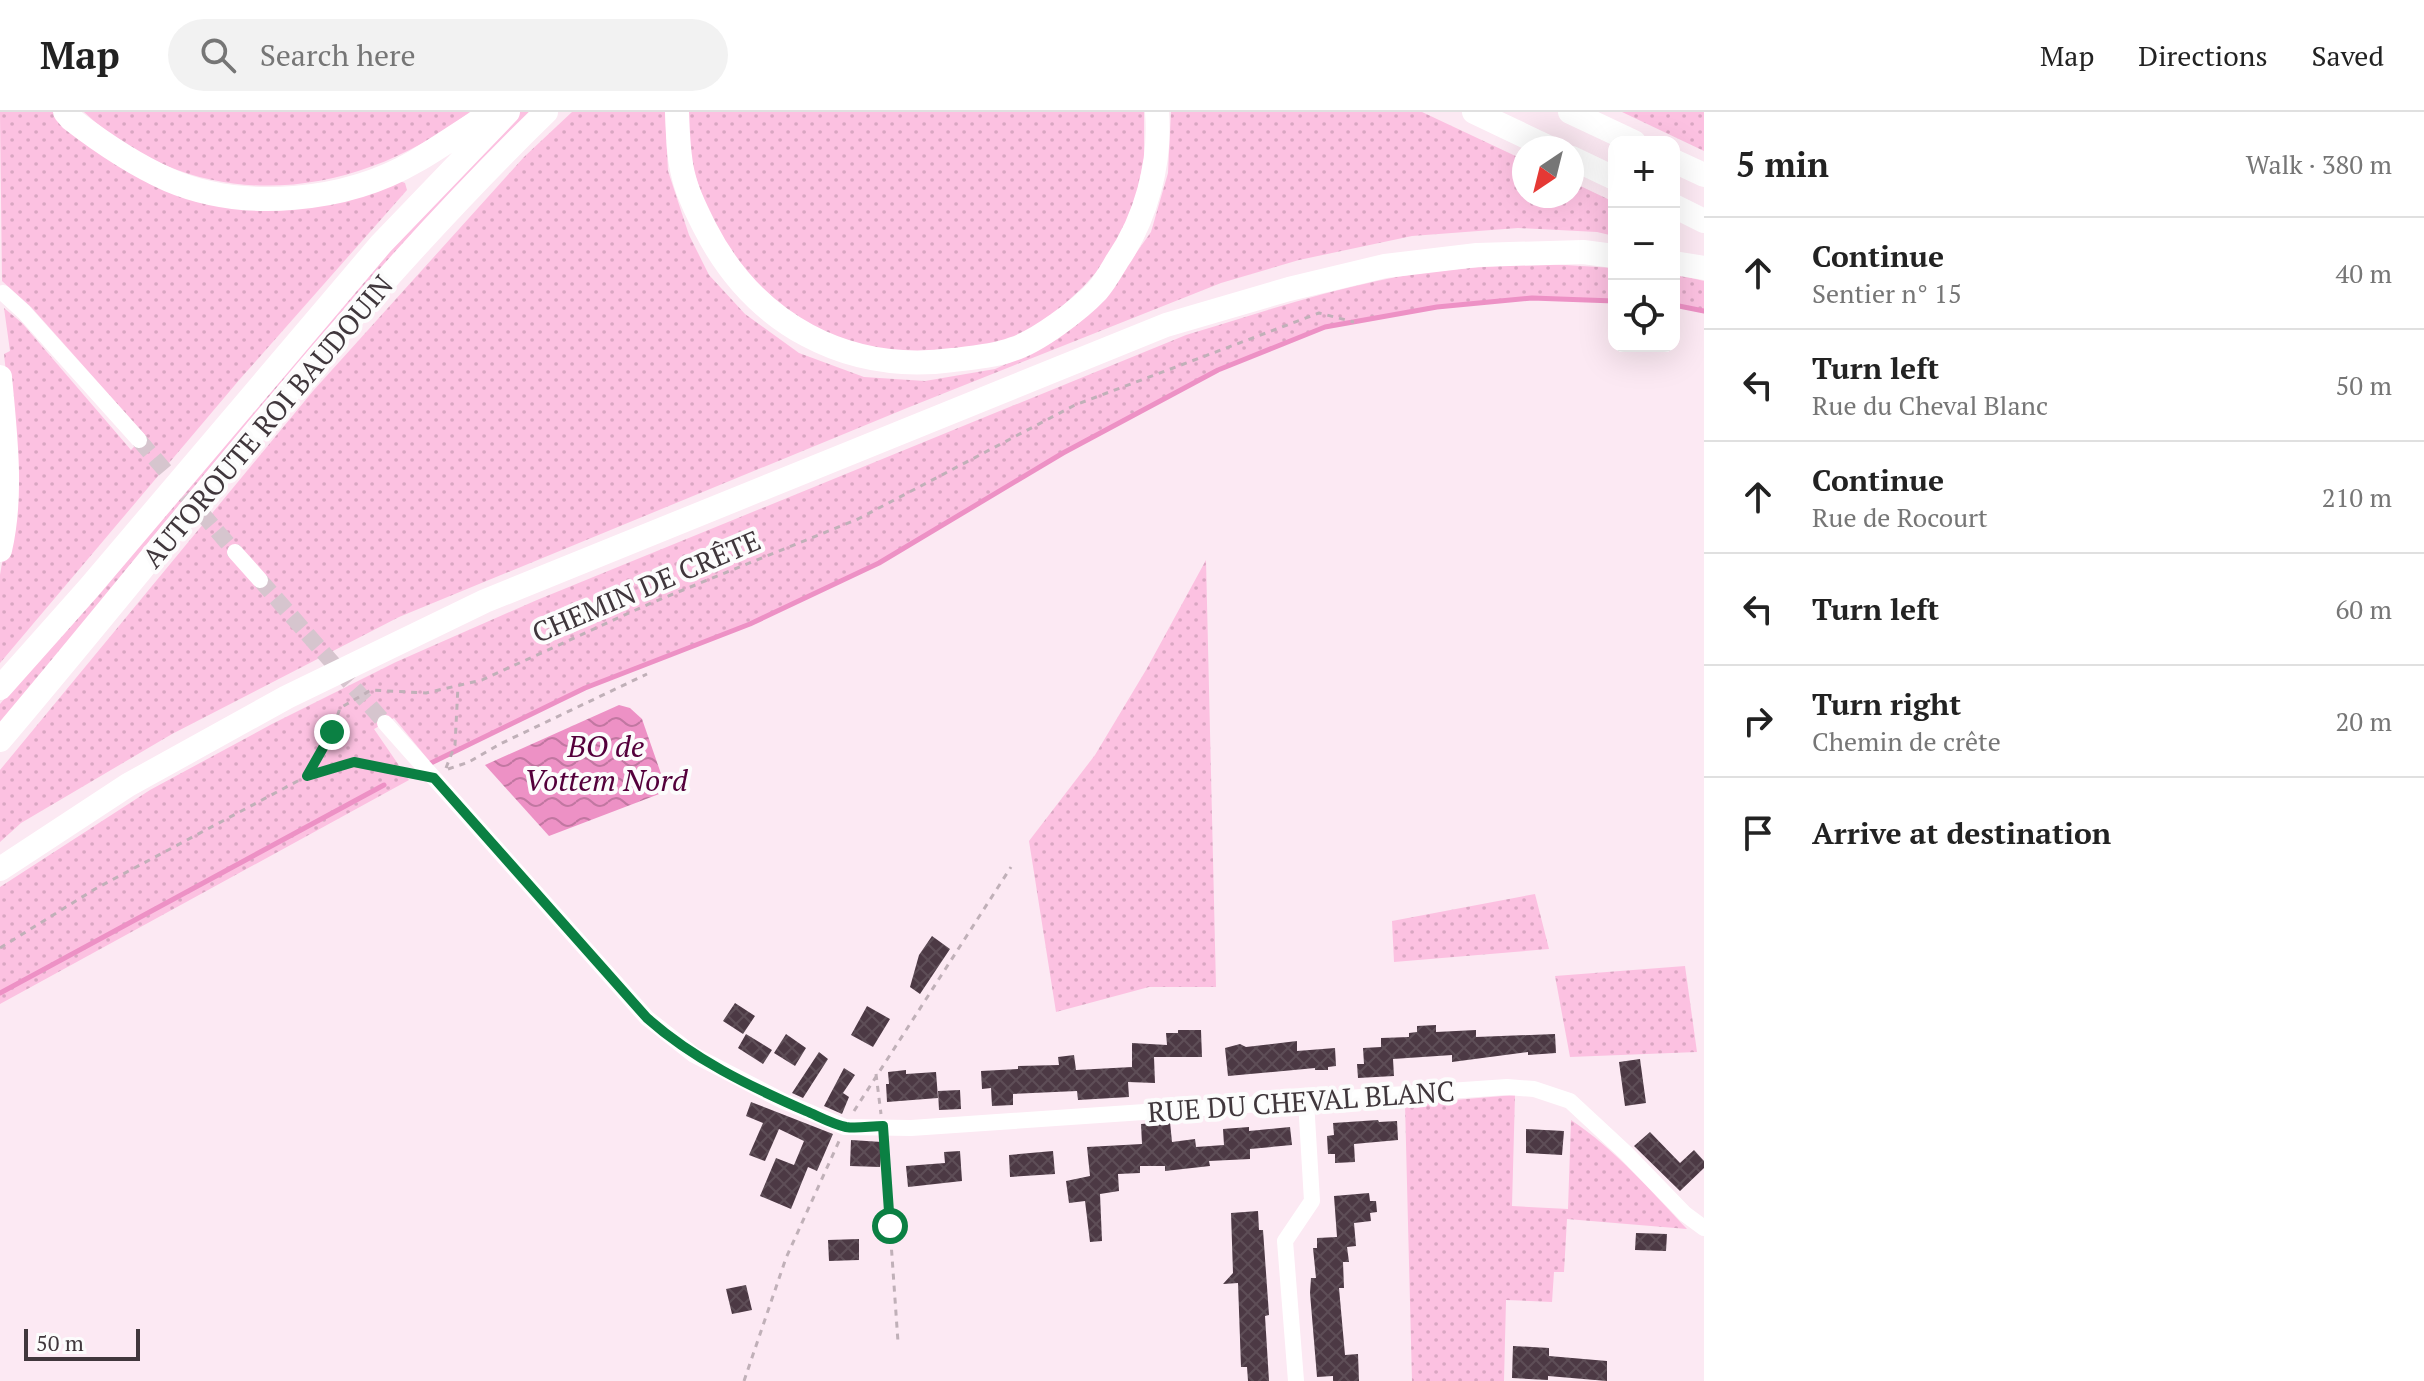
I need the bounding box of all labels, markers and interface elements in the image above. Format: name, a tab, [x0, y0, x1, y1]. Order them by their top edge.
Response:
search box	[168, 19, 728, 91]
text: Map	[40, 30, 120, 80]
icon: search	[196, 33, 240, 77]
text: Search here	[260, 35, 416, 75]
text: Map	[2040, 37, 2094, 74]
text: Directions	[2138, 37, 2268, 74]
text: Saved	[2312, 37, 2384, 74]
north arrow	[1512, 136, 1584, 208]
map controls	[1608, 136, 1680, 352]
button: +	[1608, 136, 1680, 208]
text: 5 min	[1736, 142, 1829, 187]
text: Walk · 380 m	[2246, 147, 2392, 181]
button: −	[1608, 208, 1680, 280]
text: Continue	[1812, 236, 1944, 276]
icon: ahead	[1736, 251, 1780, 295]
text: 40 m	[2336, 256, 2392, 290]
street label: AUTOROUTE ROI BAUDOUIN	[133, 267, 401, 575]
text: Sentier n° 15	[1812, 276, 1962, 310]
button: locate	[1608, 280, 1680, 352]
text: Turn left	[1812, 348, 1939, 388]
icon: left	[1736, 363, 1780, 407]
text: 50 m	[2336, 368, 2392, 402]
text: Rue du Cheval Blanc	[1812, 388, 2048, 422]
text: Continue	[1812, 460, 1944, 500]
icon: ahead	[1736, 475, 1780, 519]
text: 210 m	[2322, 480, 2392, 514]
text: Rue de Rocourt	[1812, 500, 1988, 534]
street label: CHEMIN DE CRÊTE	[526, 521, 766, 651]
icon: left	[1736, 587, 1780, 631]
text: Turn left	[1812, 589, 1939, 629]
text: 60 m	[2336, 592, 2392, 626]
text: Turn right	[1812, 684, 1961, 724]
icon: right	[1736, 699, 1780, 743]
text: 20 m	[2336, 704, 2392, 738]
route end	[314, 714, 350, 750]
text: Chemin de crête	[1812, 724, 2001, 758]
water label: BO de Vottem Nord	[524, 726, 689, 800]
icon: arrive	[1736, 811, 1780, 855]
text: Arrive at destination	[1812, 813, 2111, 853]
street label: RUE DU CHEVAL BLANC	[1146, 1072, 1456, 1130]
route start	[872, 1208, 908, 1244]
scale bar	[24, 1325, 140, 1361]
text: 50 m	[36, 1328, 84, 1357]

